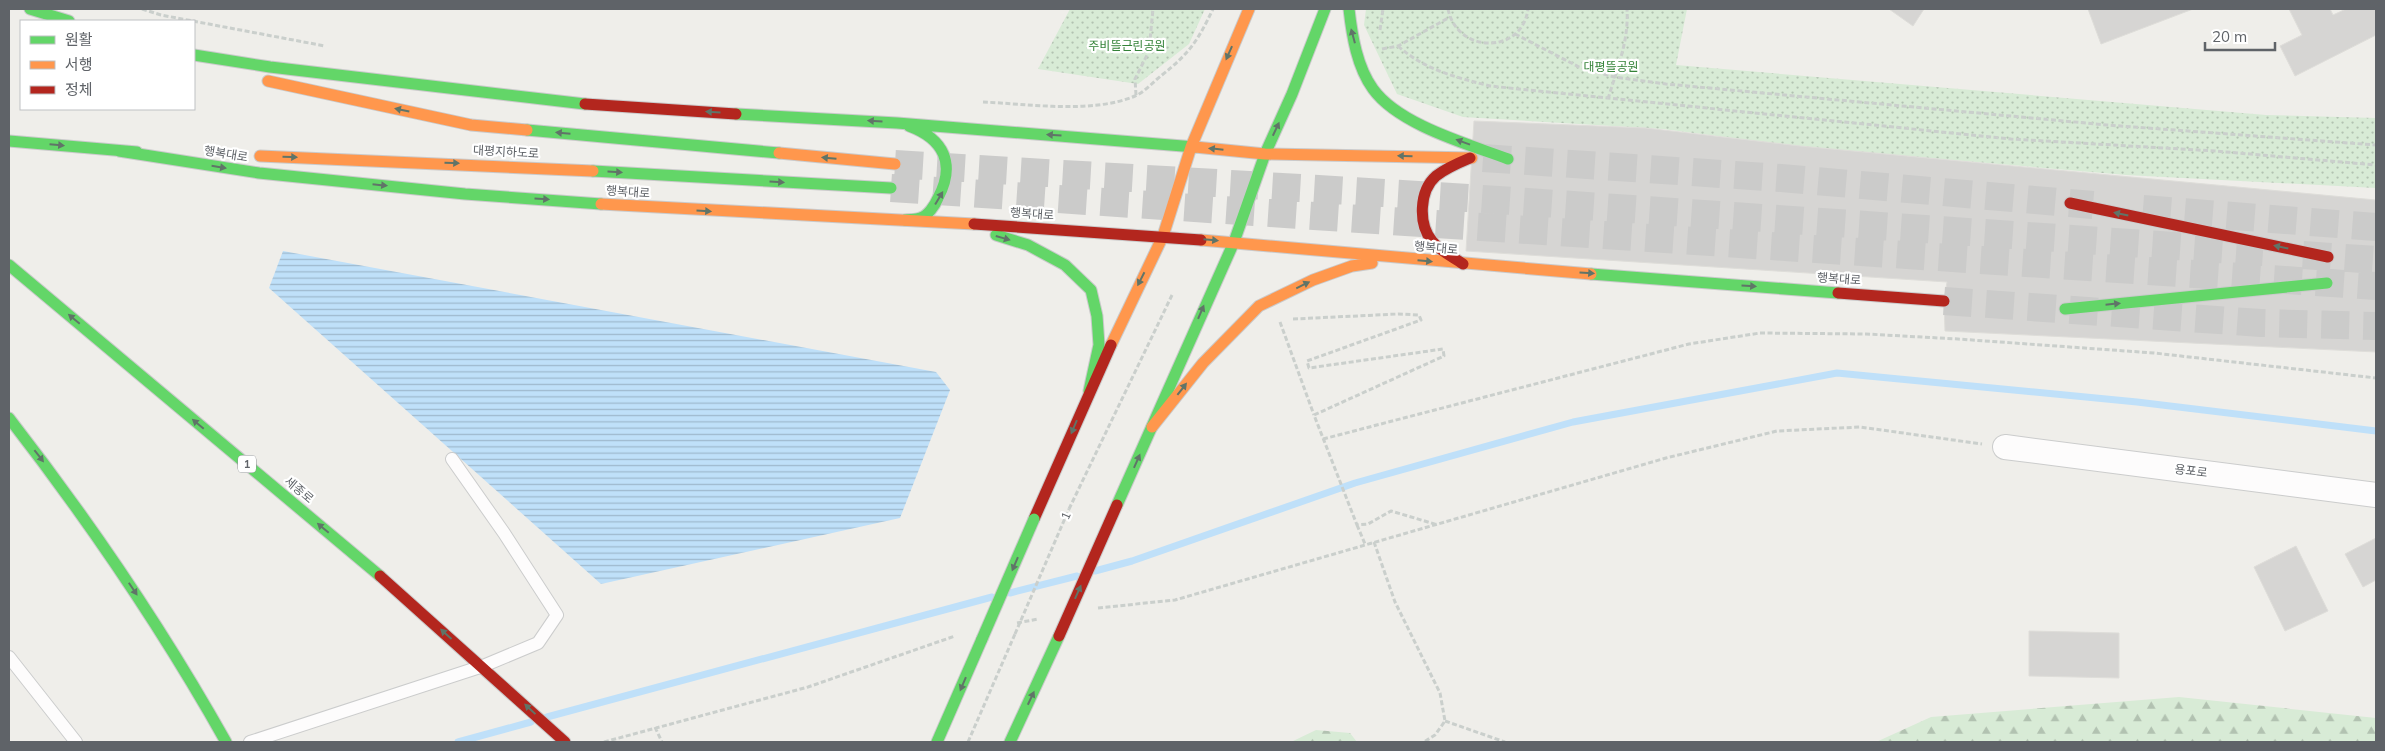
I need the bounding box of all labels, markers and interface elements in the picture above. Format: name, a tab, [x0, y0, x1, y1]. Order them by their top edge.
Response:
legend	[20, 20, 195, 110]
scale bar	[2205, 20, 2275, 52]
text: 20 m	[2212, 27, 2247, 46]
one-way arrow	[1349, 28, 1357, 43]
text: 원활	[65, 30, 93, 49]
park label: 주비뜰근린공원	[1088, 38, 1166, 53]
one-way arrow	[1225, 46, 1233, 60]
text: 서행	[65, 55, 93, 74]
park label: 대평뜰공원	[1583, 59, 1639, 74]
text: 정체	[65, 80, 93, 99]
one-way arrow	[394, 106, 410, 114]
one-way arrow	[704, 108, 720, 116]
one-way arrow	[867, 117, 883, 125]
one-way arrow	[1273, 122, 1281, 136]
one-way arrow	[554, 129, 570, 137]
one-way arrow	[1046, 131, 1062, 139]
one-way arrow	[1455, 137, 1470, 145]
one-way arrow	[50, 142, 66, 150]
street label: 대평지하도로	[473, 142, 539, 161]
street label: 행복대로	[203, 143, 249, 164]
one-way arrow	[1208, 145, 1224, 153]
one-way arrow	[1397, 152, 1413, 160]
one-way arrow	[282, 154, 298, 162]
one-way arrow	[821, 154, 837, 162]
one-way arrow	[445, 160, 461, 168]
one-way arrow	[211, 163, 227, 171]
one-way arrow	[607, 169, 623, 177]
one-way arrow	[769, 178, 785, 186]
one-way arrow	[373, 181, 389, 189]
street label: 행복대로	[605, 182, 651, 201]
one-way arrow	[934, 192, 943, 205]
one-way arrow	[535, 196, 551, 204]
street label: 행복대로	[1009, 204, 1055, 223]
one-way arrow	[697, 208, 713, 216]
one-way arrow	[2114, 210, 2129, 218]
one-way arrow	[996, 234, 1011, 242]
one-way arrow	[1204, 236, 1220, 244]
street label: 행복대로	[1413, 238, 1459, 257]
one-way arrow	[2273, 243, 2288, 251]
one-way arrow	[1418, 257, 1434, 265]
one-way arrow	[1580, 269, 1596, 277]
street label: 행복대로	[1816, 269, 1862, 288]
one-way arrow	[1137, 272, 1145, 286]
one-way arrow	[1296, 280, 1311, 289]
one-way arrow	[1742, 282, 1758, 290]
one-way arrow	[2106, 300, 2122, 308]
one-way arrow	[1198, 305, 1206, 319]
one-way arrow	[68, 314, 81, 325]
one-way arrow	[1177, 383, 1188, 396]
one-way arrow	[192, 418, 205, 429]
one-way arrow	[1069, 420, 1077, 434]
one-way arrow	[33, 449, 44, 462]
one-way arrow	[1133, 454, 1141, 468]
road number: 1	[238, 456, 256, 472]
street label: 용포로	[2174, 461, 2208, 480]
street label: 세종로	[282, 473, 317, 506]
street label: 1	[1057, 510, 1074, 522]
one-way arrow	[317, 523, 329, 534]
one-way arrow	[1010, 557, 1018, 571]
one-way arrow	[128, 582, 138, 595]
one-way arrow	[1075, 585, 1083, 599]
one-way arrow	[441, 628, 453, 640]
one-way arrow	[958, 677, 966, 691]
one-way arrow	[1027, 691, 1035, 705]
one-way arrow	[524, 703, 536, 715]

